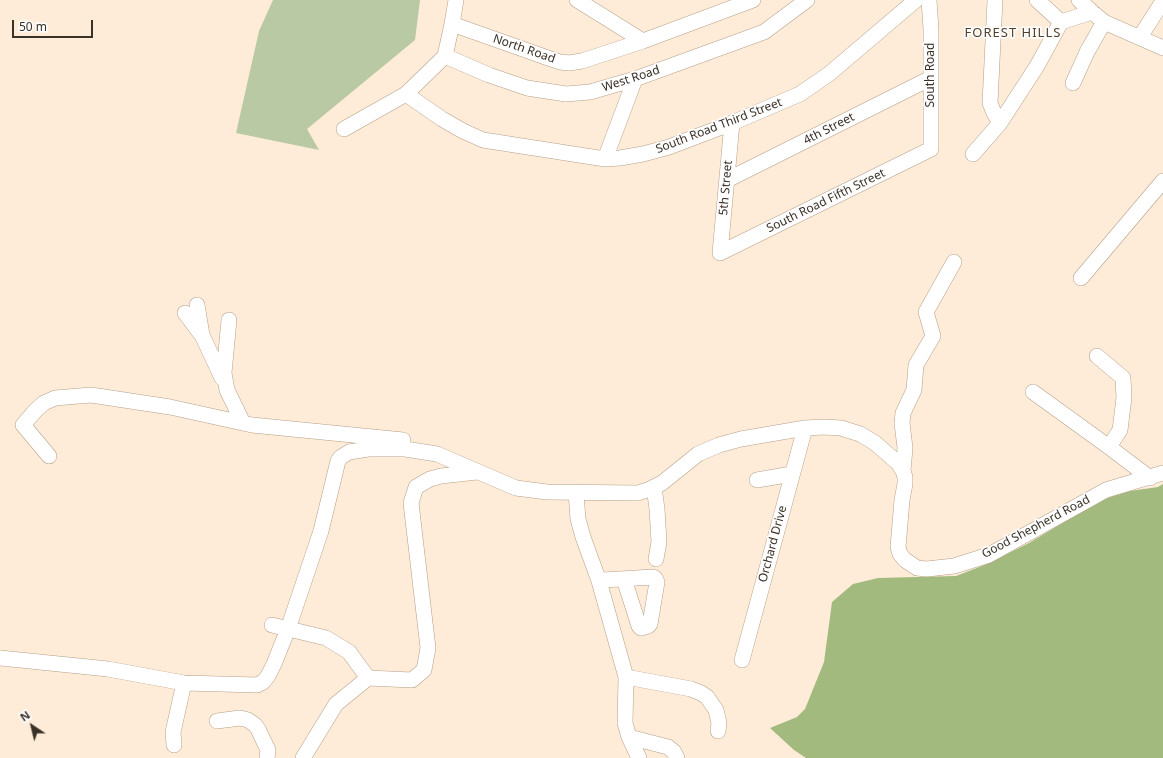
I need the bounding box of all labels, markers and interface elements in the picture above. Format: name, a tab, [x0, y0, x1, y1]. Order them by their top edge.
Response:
scale bar	[14, 12, 95, 38]
text: 50 m	[19, 18, 47, 35]
district label: FOREST HILLS	[965, 25, 1061, 41]
street label: North Road	[491, 32, 557, 66]
street label: South Road	[924, 43, 938, 107]
street label: West Road	[600, 63, 662, 95]
street label: South Road Third Street	[654, 95, 784, 157]
street label: 4th Street	[801, 110, 857, 148]
street label: 5th Street	[716, 160, 736, 216]
street label: South Road Fifth Street	[764, 166, 888, 236]
street label: Good Shepherd Road	[980, 492, 1092, 562]
street label: Orchard Drive	[756, 504, 790, 584]
north arrow	[12, 706, 52, 746]
text: N	[17, 707, 33, 724]

